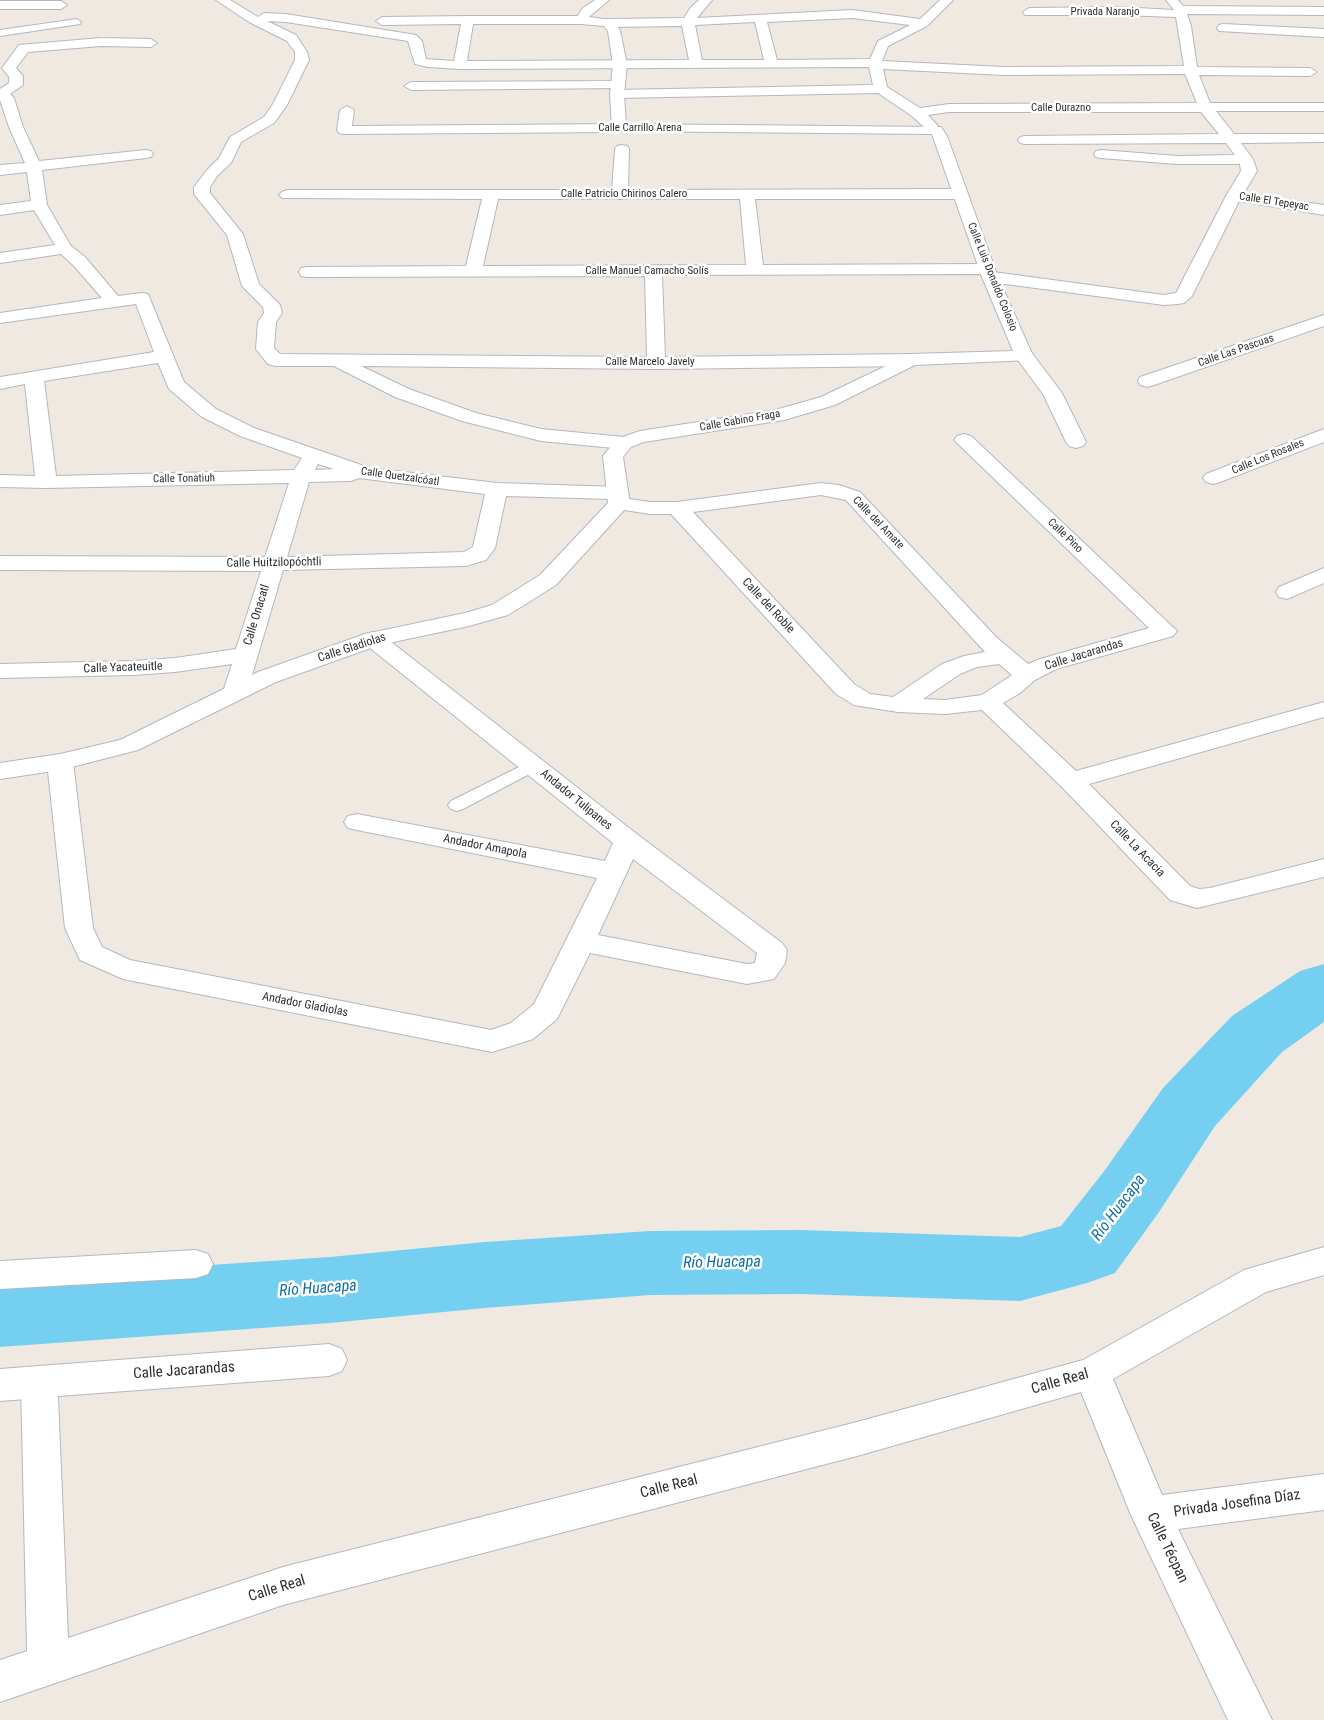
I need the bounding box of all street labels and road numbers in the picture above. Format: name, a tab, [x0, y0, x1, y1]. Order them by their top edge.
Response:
street label: Privada Naranjo	[1071, 5, 1139, 19]
street label: Calle Durazno	[1031, 101, 1091, 115]
street label: Calle Carrillo Arena	[598, 121, 682, 135]
street label: Calle Patricio Chirinos Calero	[561, 187, 687, 201]
street label: Calle El Tepeyac	[1238, 190, 1310, 214]
street label: Calle Luis Donaldo Colosio	[964, 221, 1020, 333]
street label: Calle Manuel Camacho Solís	[585, 264, 709, 278]
street label: Calle Las Pascuas	[1196, 332, 1276, 370]
street label: Calle Marcelo Javely	[605, 355, 695, 369]
street label: Calle Gabino Fraga	[699, 407, 781, 435]
street label: Calle Los Rosales	[1230, 436, 1306, 478]
street label: Calle Quetzalcóatl	[360, 465, 440, 489]
street label: Calle Tonatiuh	[153, 472, 215, 486]
street label: Calle del Amate	[850, 494, 906, 552]
street label: Calle Pino	[1045, 516, 1085, 556]
street label: Calle Huitzilopóchtli	[226, 555, 322, 571]
street label: Calle del Roble	[739, 575, 797, 637]
street label: Calle Onacatl	[241, 583, 273, 647]
street label: Calle Gladiolas	[316, 630, 388, 666]
street label: Calle Jacarandas	[1043, 636, 1125, 674]
street label: Calle Yacateuitle	[83, 659, 163, 677]
street label: Andador Tulipanes	[537, 767, 615, 833]
street label: Calle La Acacia	[1106, 818, 1168, 880]
street label: Andador Amapola	[442, 832, 528, 862]
street label: Andador Gladiolas	[261, 990, 349, 1020]
street label: Calle Jacarandas	[133, 1358, 235, 1384]
street label: Calle Real	[1029, 1365, 1091, 1399]
street label: Calle Real	[638, 1471, 700, 1503]
street label: Privada Josefina Díaz	[1173, 1486, 1301, 1522]
street label: Calle Técpan	[1142, 1510, 1192, 1586]
street label: Calle Real	[246, 1572, 308, 1606]

